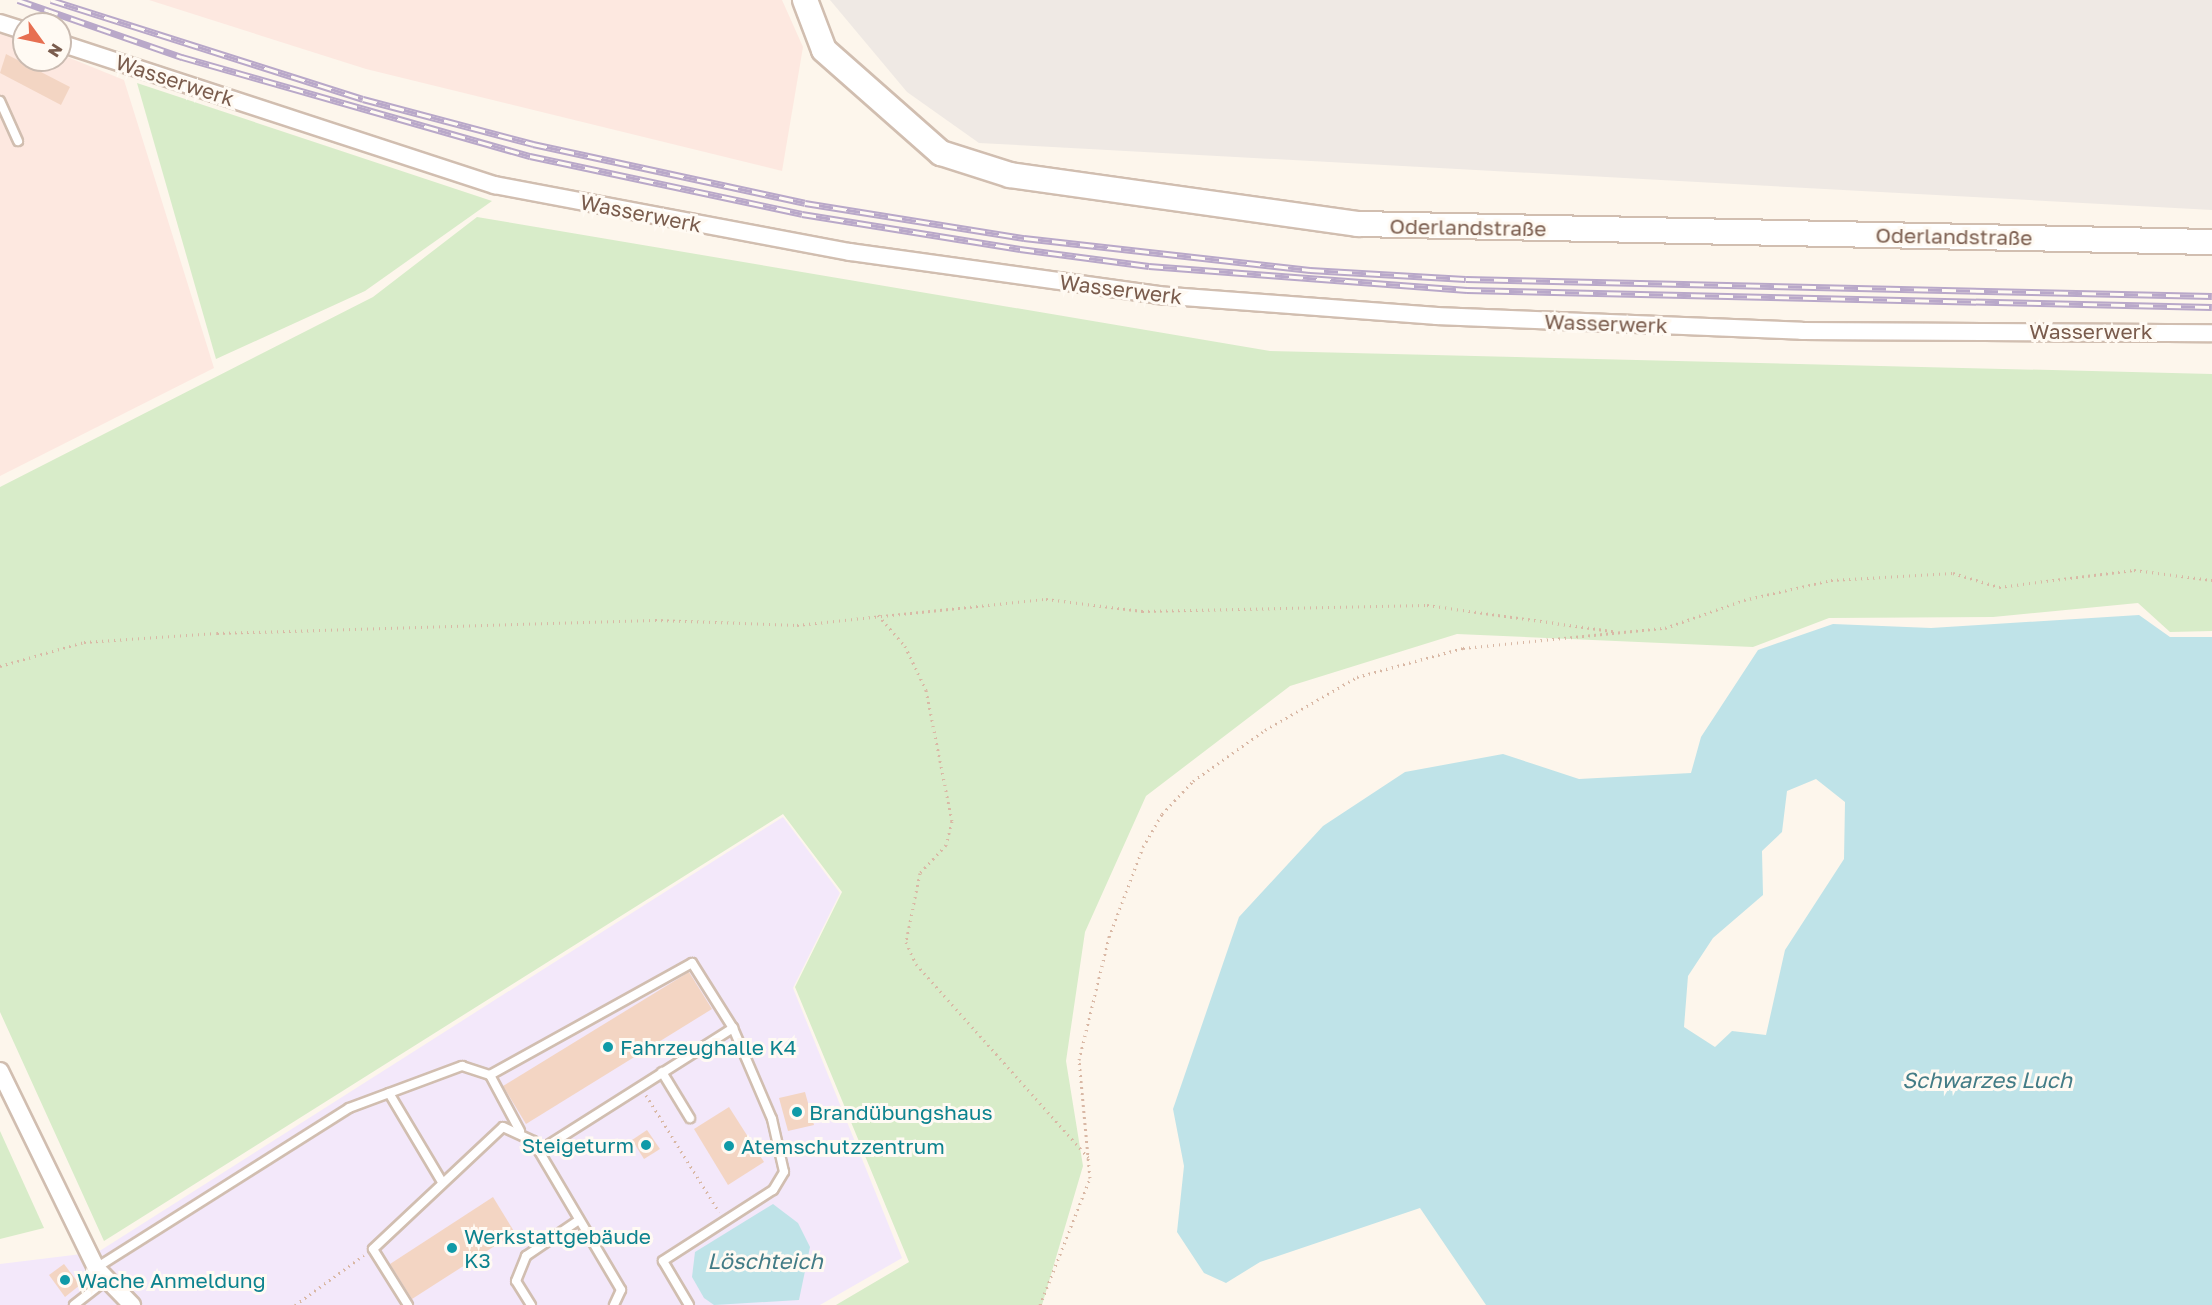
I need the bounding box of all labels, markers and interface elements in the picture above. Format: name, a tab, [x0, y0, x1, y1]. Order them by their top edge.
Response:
north arrow	[12, 12, 72, 72]
text: N	[44, 40, 67, 61]
street label: Wasserwerk	[112, 49, 238, 111]
street label: Wasserwerk	[578, 189, 704, 237]
street label: Oderlandstraße	[1389, 213, 1547, 241]
street label: Oderlandstraße	[1875, 222, 2033, 250]
street label: Wasserwerk	[1058, 269, 1184, 309]
street label: Wasserwerk	[1544, 308, 1668, 338]
street label: Wasserwerk	[2029, 318, 2153, 344]
place label: Fahrzeughalle K4	[620, 1034, 797, 1060]
marker: Fahrzeughalle K4	[601, 1040, 615, 1054]
water label: Schwarzes Luch	[1902, 1067, 2072, 1093]
place label: Brandübungshaus	[809, 1099, 993, 1125]
marker: Brandübungshaus	[790, 1105, 804, 1119]
place label: Steigeturm	[522, 1132, 634, 1158]
place label: Atemschutzzentrum	[741, 1133, 945, 1159]
marker: Steigeturm	[639, 1138, 653, 1152]
marker: Atemschutzzentrum	[722, 1139, 736, 1153]
place label: Werkstattgebäude K3	[464, 1223, 651, 1273]
marker: Werkstattgebäude K3	[445, 1241, 459, 1255]
water label: Löschteich	[707, 1248, 823, 1274]
place label: Wache Anmeldung	[77, 1267, 266, 1293]
marker: Wache Anmeldung	[58, 1273, 72, 1287]

